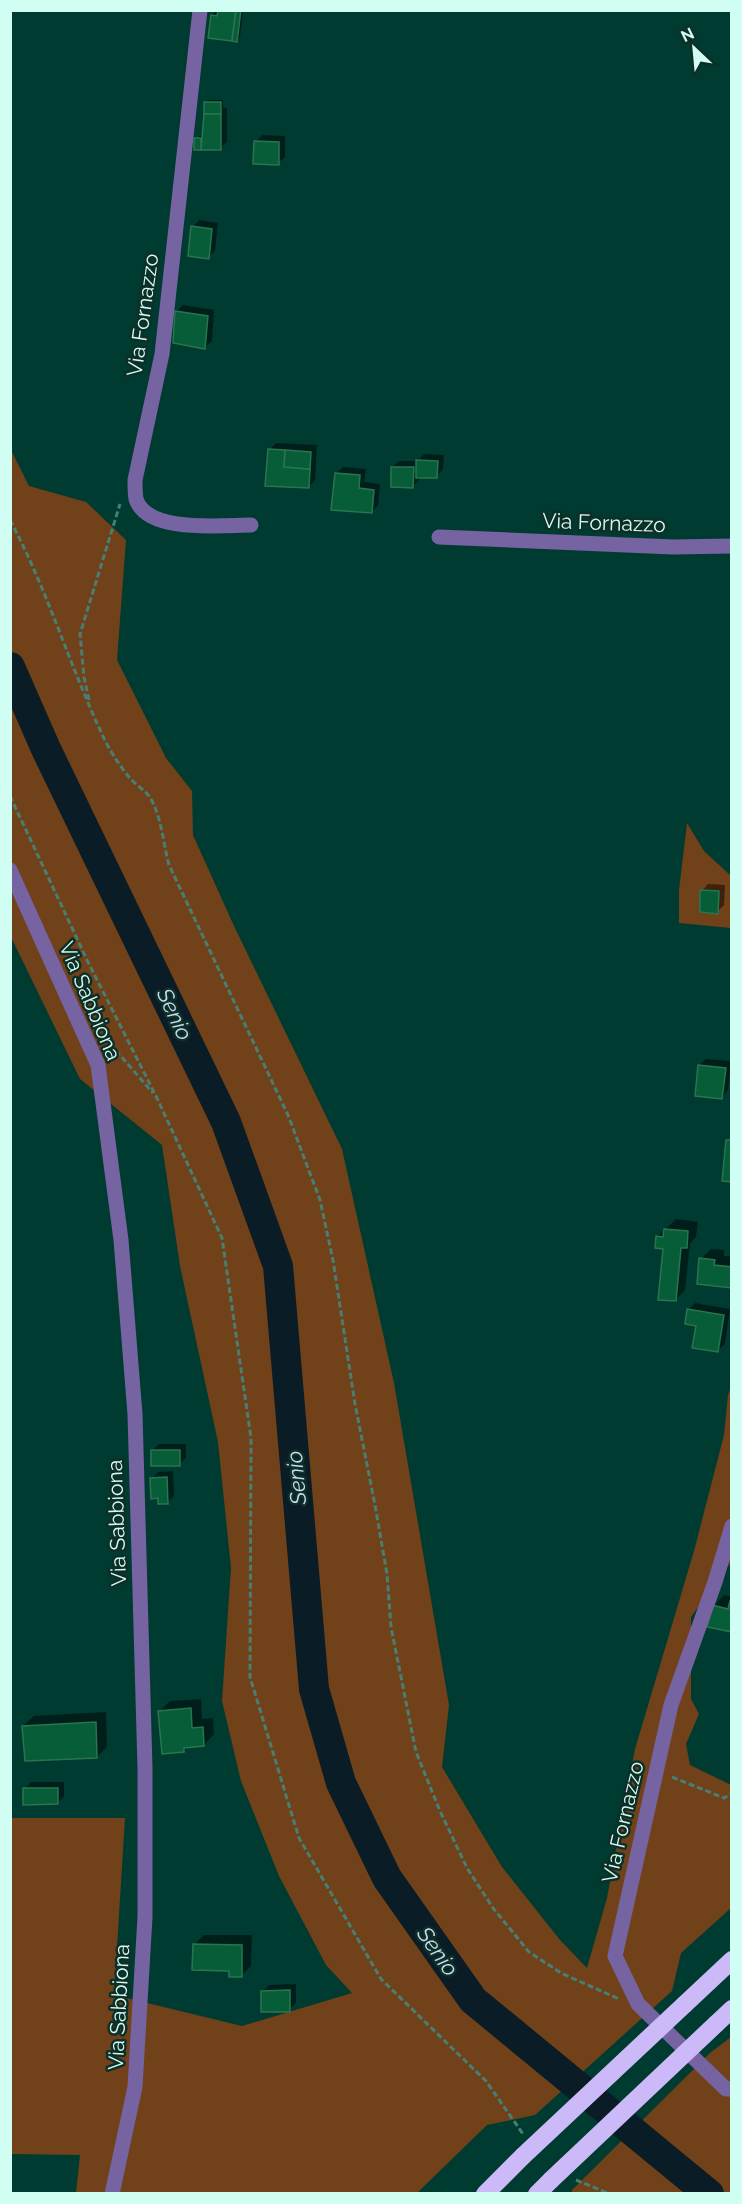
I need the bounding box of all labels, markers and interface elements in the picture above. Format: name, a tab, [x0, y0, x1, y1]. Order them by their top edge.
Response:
north arrow	[664, 18, 724, 78]
text: N	[678, 24, 697, 46]
street label: Via Fornazzo	[122, 252, 163, 378]
street label: Via Fornazzo	[542, 508, 666, 537]
street label: Via Sabbiona	[54, 938, 127, 1064]
water label: Senio	[151, 983, 198, 1044]
water label: Senio	[281, 1450, 311, 1507]
street label: Via Sabbiona	[102, 1459, 131, 1587]
street label: Via Fornazzo	[596, 1759, 649, 1885]
water label: Senio	[411, 1921, 464, 1981]
street label: Via Sabbiona	[103, 1943, 134, 2071]

